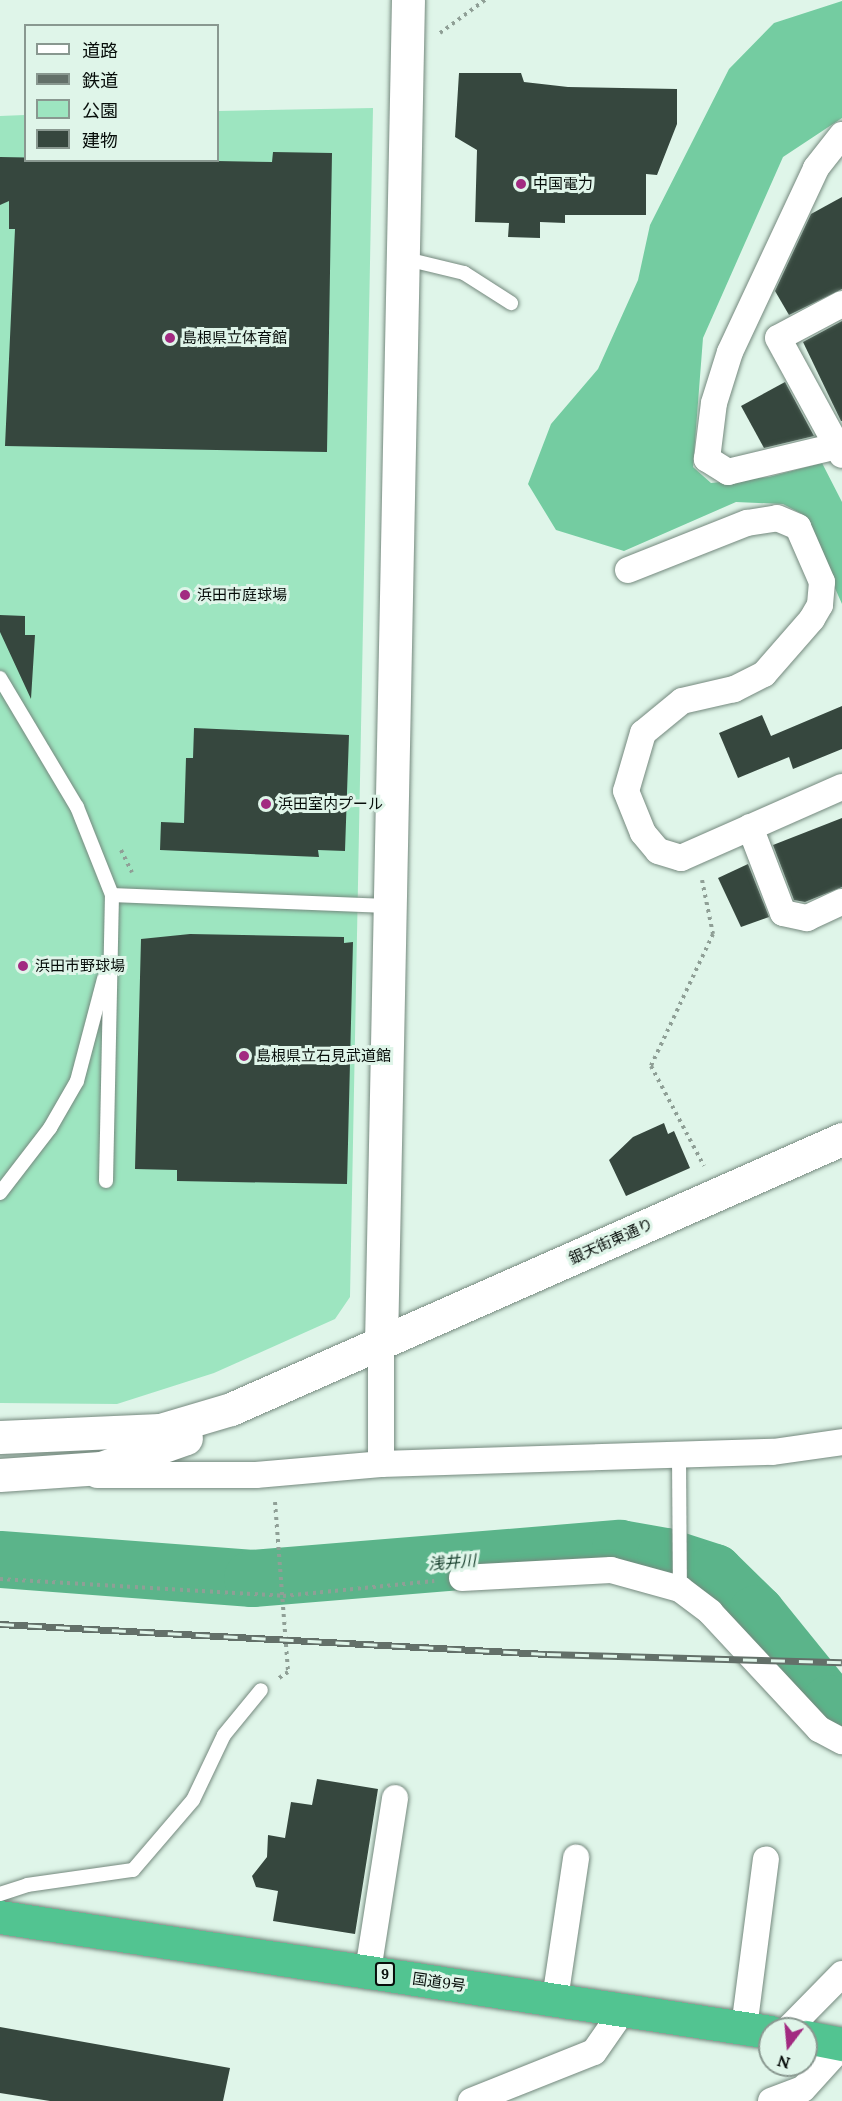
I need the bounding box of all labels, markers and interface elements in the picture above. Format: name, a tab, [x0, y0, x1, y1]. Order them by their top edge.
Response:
legend	[24, 24, 219, 162]
text: 道路	[82, 39, 118, 62]
text: 鉄道	[82, 69, 118, 92]
text: 公園	[82, 99, 118, 122]
text: 建物	[82, 129, 118, 152]
place label: 中国電力	[533, 175, 593, 193]
marker: 中国電力	[514, 177, 528, 191]
place label: 島根県立体育館	[182, 329, 287, 347]
marker: 島根県立体育館	[163, 331, 177, 345]
place label: 浜田市庭球場	[197, 586, 287, 604]
marker: 浜田市庭球場	[178, 588, 192, 602]
place label: 浜田室内プール	[278, 795, 383, 813]
marker: 浜田室内プール	[259, 797, 273, 811]
place label: 浜田市野球場	[35, 957, 125, 975]
marker: 浜田市野球場	[16, 959, 30, 973]
place label: 島根県立石見武道館	[256, 1047, 391, 1065]
marker: 島根県立石見武道館	[237, 1049, 251, 1063]
street label: 銀天街東通り	[566, 1214, 656, 1268]
water label: 浅井川	[427, 1550, 477, 1574]
road number: 9	[374, 1963, 396, 1985]
street label: 国道9号	[411, 1969, 467, 1995]
north arrow	[758, 2017, 818, 2077]
text: N	[775, 2051, 792, 2074]

